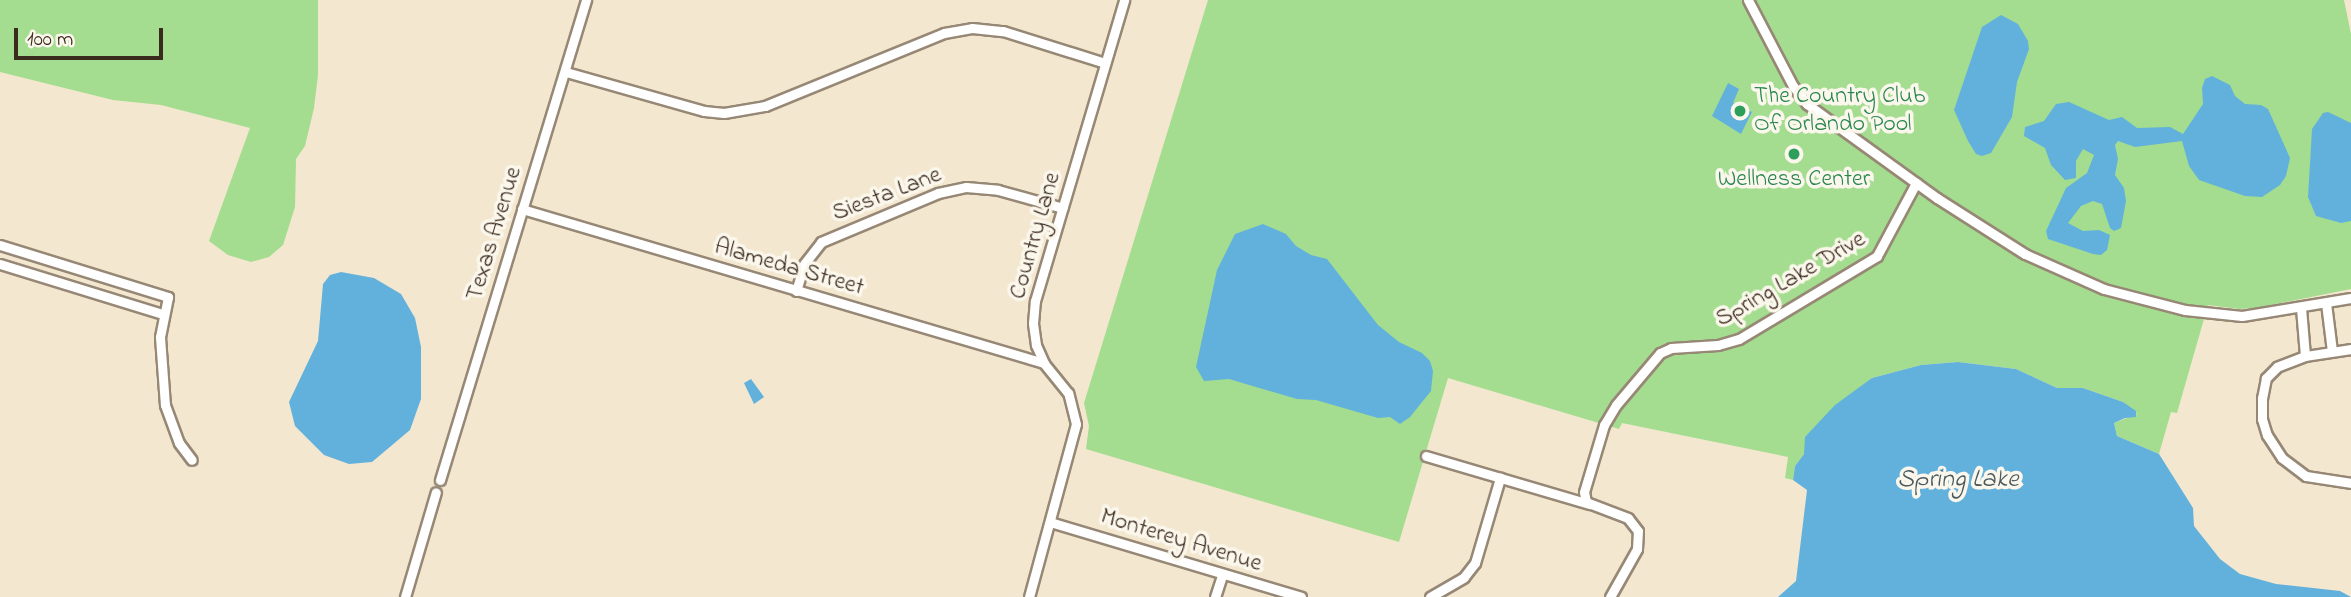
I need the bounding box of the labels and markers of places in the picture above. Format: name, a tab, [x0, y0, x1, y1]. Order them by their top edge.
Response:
place label: The Country Club Of Orlando Pool	[1754, 83, 1925, 139]
marker: The Country Club Of Orlando Pool	[1732, 103, 1748, 119]
marker: Wellness Center	[1786, 146, 1802, 162]
place label: Wellness Center	[1718, 166, 1870, 194]

